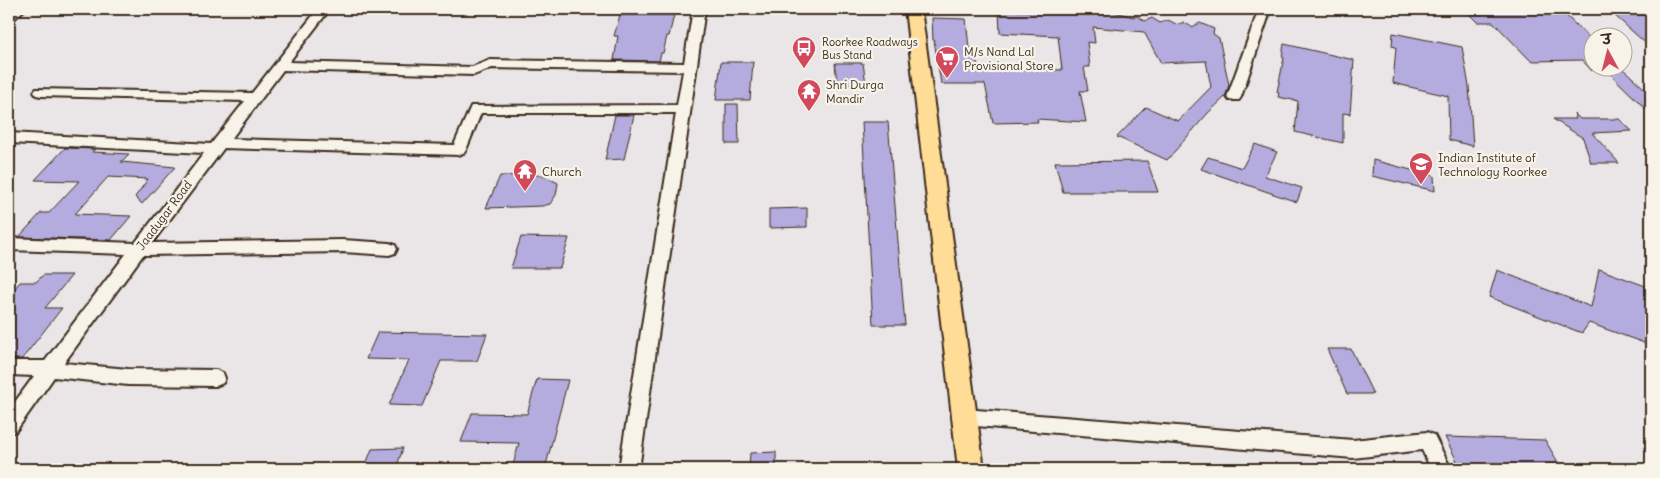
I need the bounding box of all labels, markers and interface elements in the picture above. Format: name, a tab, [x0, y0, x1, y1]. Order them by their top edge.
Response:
north arrow	[1582, 28, 1632, 78]
text: उ	[1599, 29, 1614, 49]
bus stop icon: Roorkee Roadways Bus Stand	[791, 35, 817, 69]
place label: Roorkee Roadways Bus Stand	[822, 35, 918, 62]
place label: M/s Nand Lal Provisional Store	[964, 44, 1054, 73]
supermarket icon: M/s Nand Lal Provisional Store	[934, 45, 960, 79]
place label: Shri Durga Mandir	[826, 77, 884, 106]
temple icon: Shri Durga Mandir	[796, 78, 822, 112]
place label: Indian Institute of Technology Roorkee	[1438, 150, 1547, 179]
school or university icon: Indian Institute of Technology Roorkee	[1408, 151, 1434, 185]
temple icon: Church	[512, 158, 538, 192]
place label: Church	[542, 164, 582, 179]
street label: Jaadugar Road	[133, 177, 195, 253]

